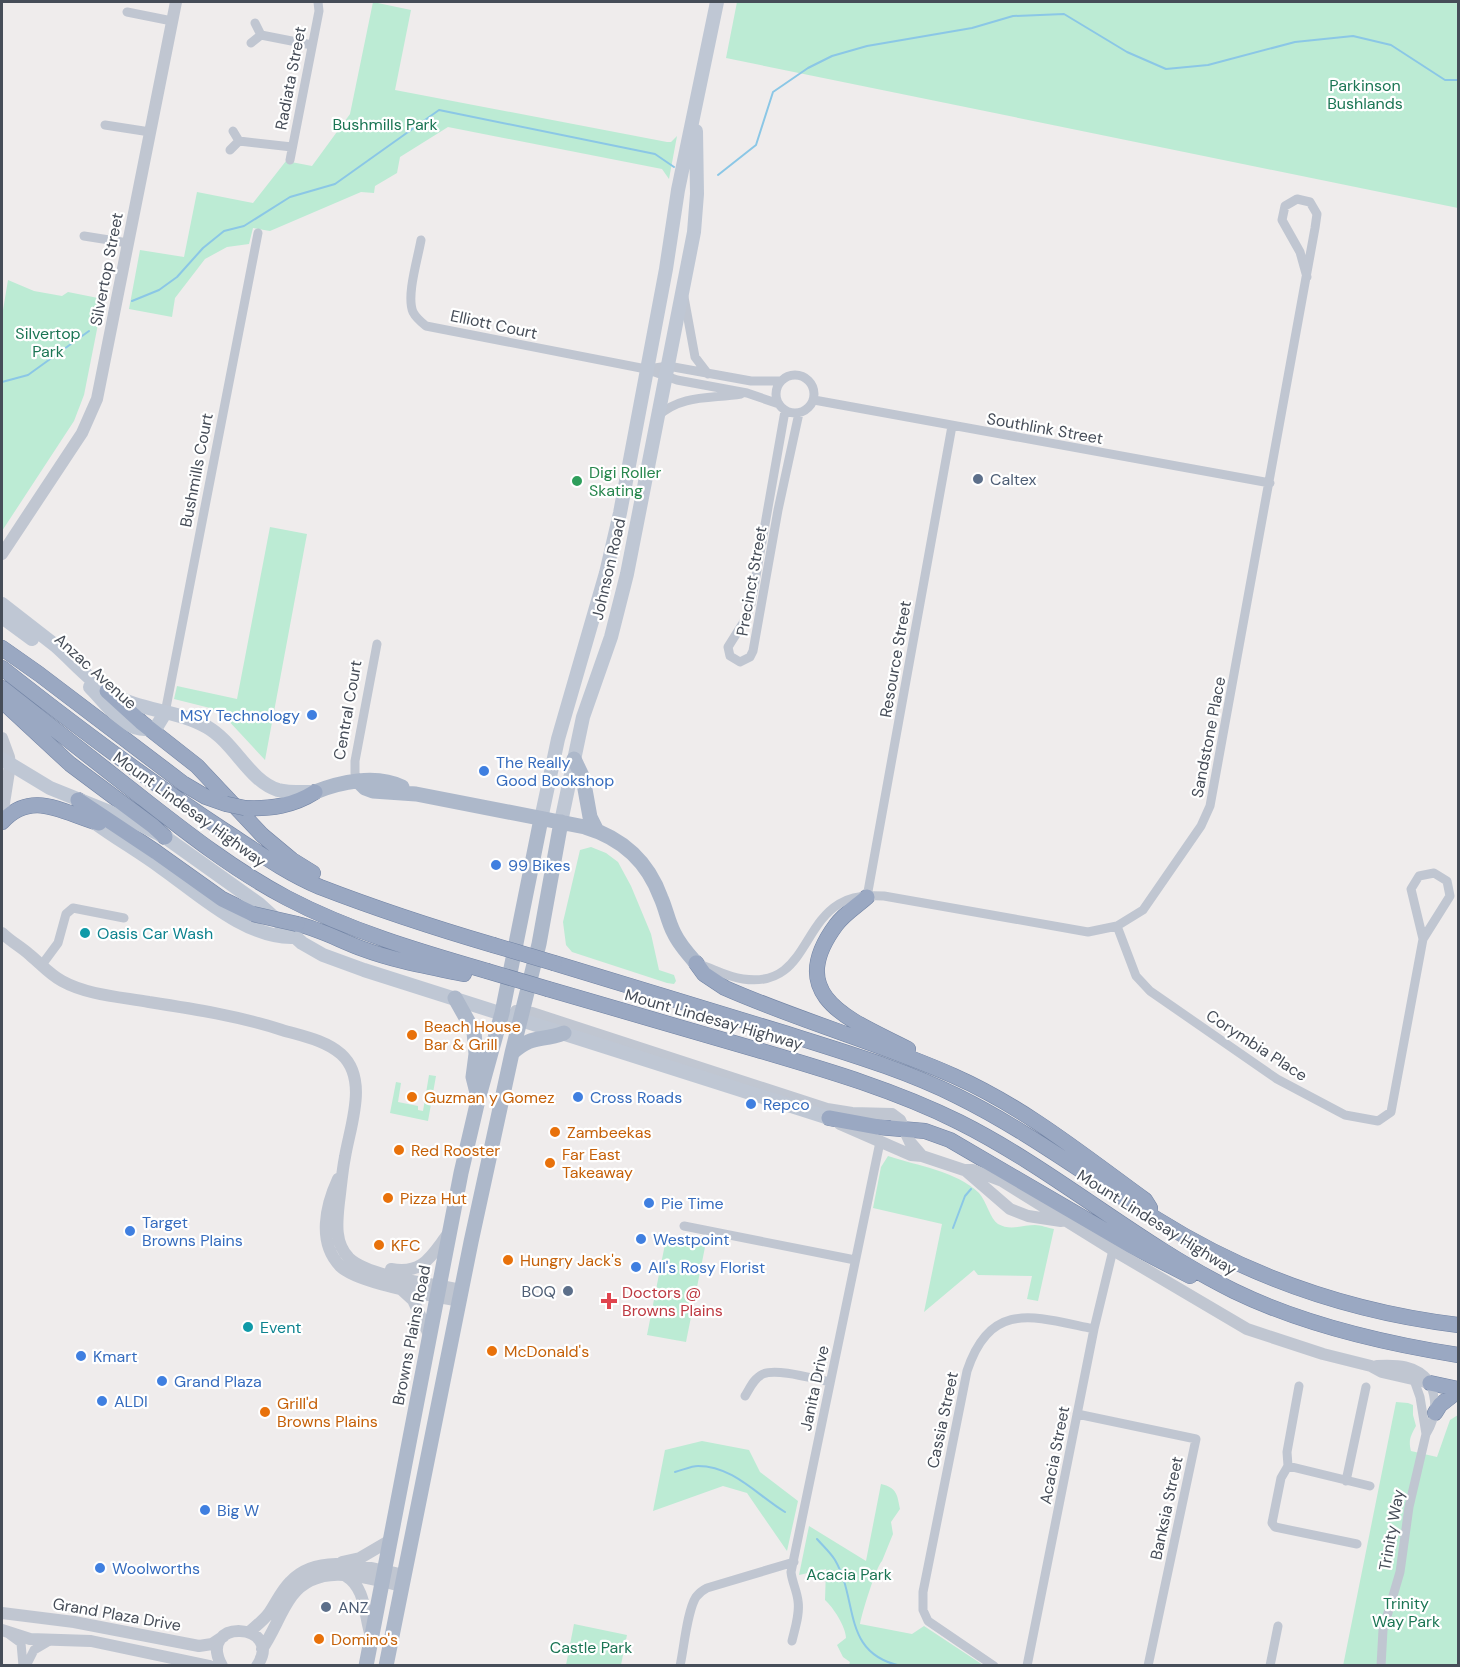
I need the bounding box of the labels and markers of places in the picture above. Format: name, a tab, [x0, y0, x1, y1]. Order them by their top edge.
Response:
place label: Digi Roller Skating	[589, 462, 662, 501]
place label: Caltex	[990, 469, 1037, 490]
marker: Caltex	[971, 472, 985, 486]
marker: Digi Roller Skating	[570, 474, 584, 488]
place label: MSY Technology	[180, 705, 300, 726]
marker: MSY Technology	[305, 708, 319, 722]
place label: The Really Good Bookshop	[496, 752, 614, 791]
marker: The Really Good Bookshop	[477, 764, 491, 778]
place label: 99 Bikes	[508, 855, 570, 876]
marker: 99 Bikes	[489, 858, 503, 872]
place label: Oasis Car Wash	[97, 923, 213, 944]
marker: Oasis Car Wash	[78, 926, 92, 940]
place label: Beach House Bar & Grill	[424, 1016, 521, 1055]
marker: Beach House Bar & Grill	[405, 1028, 419, 1042]
place label: Guzman y Gomez	[424, 1087, 554, 1108]
place label: Cross Roads	[590, 1087, 682, 1108]
marker: Guzman y Gomez	[405, 1090, 419, 1104]
marker: Cross Roads	[571, 1090, 585, 1104]
place label: Repco	[763, 1094, 810, 1115]
marker: Repco	[744, 1097, 758, 1111]
place label: Zambeekas	[567, 1122, 652, 1143]
marker: Zambeekas	[548, 1125, 562, 1139]
place label: Red Rooster	[411, 1140, 500, 1161]
marker: Red Rooster	[392, 1143, 406, 1157]
place label: Far East Takeaway	[562, 1144, 633, 1183]
marker: Far East Takeaway	[543, 1156, 557, 1170]
place label: Pizza Hut	[400, 1188, 467, 1209]
marker: Pizza Hut	[381, 1191, 395, 1205]
place label: Pie Time	[661, 1193, 724, 1214]
marker: Pie Time	[642, 1196, 656, 1210]
place label: Target Browns Plains	[142, 1212, 243, 1251]
marker: Target Browns Plains	[123, 1224, 137, 1238]
place label: Westpoint	[653, 1229, 730, 1250]
marker: Westpoint	[634, 1232, 648, 1246]
place label: KFC	[391, 1235, 420, 1256]
marker: KFC	[372, 1238, 386, 1252]
place label: Hungry Jack's	[520, 1250, 622, 1271]
marker: Hungry Jack's	[501, 1253, 515, 1267]
place label: All's Rosy Florist	[648, 1257, 765, 1278]
marker: All's Rosy Florist	[629, 1260, 643, 1274]
place label: BOQ	[522, 1281, 556, 1302]
place label: Doctors @ Browns Plains	[622, 1282, 723, 1321]
marker: BOQ	[561, 1284, 575, 1298]
marker: Doctors @ Browns Plains	[600, 1292, 618, 1310]
place label: Event	[260, 1317, 302, 1338]
marker: Event	[241, 1320, 255, 1334]
place label: McDonald's	[504, 1341, 589, 1362]
marker: McDonald's	[485, 1344, 499, 1358]
place label: Kmart	[93, 1346, 138, 1367]
marker: Kmart	[74, 1349, 88, 1363]
place label: Grand Plaza	[174, 1371, 262, 1392]
marker: Grand Plaza	[155, 1374, 169, 1388]
place label: ALDI	[114, 1391, 148, 1412]
place label: Grill'd Browns Plains	[277, 1393, 378, 1432]
marker: ALDI	[95, 1394, 109, 1408]
marker: Grill'd Browns Plains	[258, 1405, 272, 1419]
place label: Big W	[217, 1500, 260, 1521]
marker: Big W	[198, 1503, 212, 1517]
place label: Woolworths	[112, 1558, 200, 1579]
marker: Woolworths	[93, 1561, 107, 1575]
place label: ANZ	[338, 1597, 368, 1618]
marker: ANZ	[319, 1600, 333, 1614]
place label: Domino's	[331, 1629, 398, 1650]
marker: Domino's	[312, 1632, 326, 1646]

